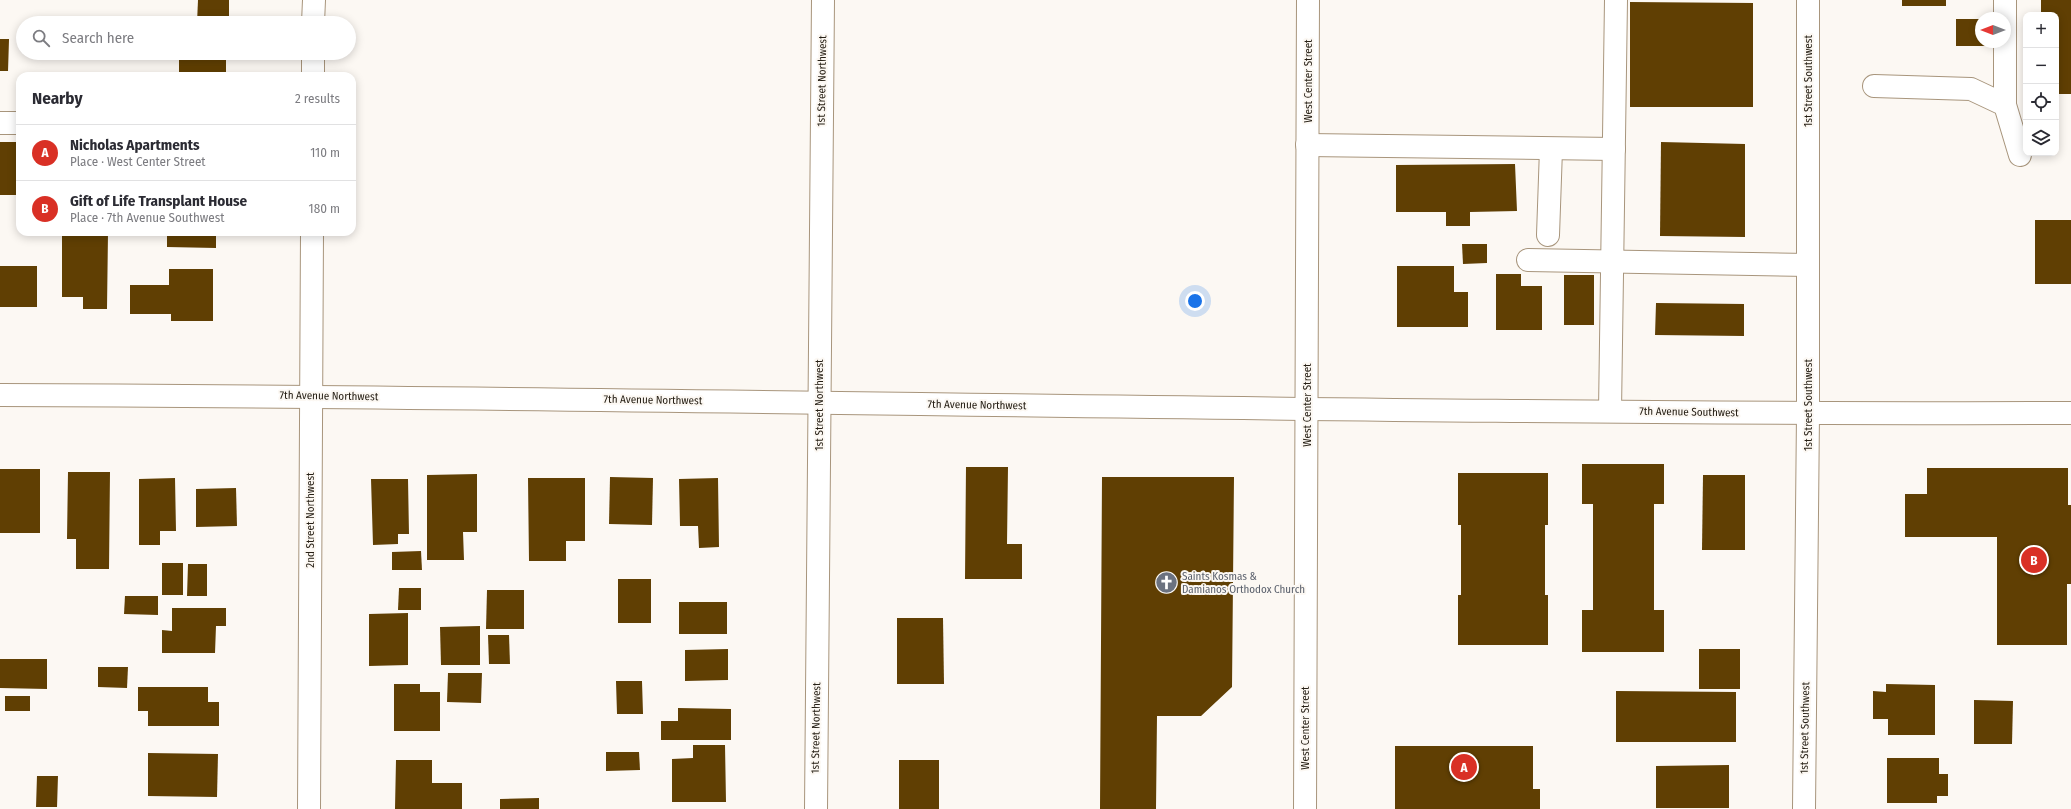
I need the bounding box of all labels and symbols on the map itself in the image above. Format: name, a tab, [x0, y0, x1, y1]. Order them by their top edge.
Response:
north arrow	[1975, 12, 2011, 48]
street label: 1st Street Northwest	[815, 35, 829, 127]
street label: 1st Street Southwest	[1802, 35, 1815, 127]
street label: West Center Street	[1302, 39, 1315, 123]
your location	[1185, 291, 1205, 311]
street label: 1st Street Northwest	[813, 359, 826, 451]
street label: 1st Street Southwest	[1802, 359, 1815, 451]
street label: West Center Street	[1301, 363, 1314, 447]
street label: 7th Avenue Northwest	[280, 389, 379, 403]
street label: 7th Avenue Northwest	[604, 393, 703, 407]
street label: 7th Avenue Northwest	[928, 398, 1027, 412]
street label: 7th Avenue Southwest	[1639, 405, 1739, 419]
street label: 2nd Street Northwest	[304, 472, 317, 568]
pin: B	[2021, 545, 2047, 575]
church icon: Saints Kosmas & Damianos Orthodox Church	[1154, 569, 1180, 595]
place label: Saints Kosmas & Damianos Orthodox Church	[1182, 570, 1305, 596]
street label: 1st Street Southwest	[1798, 681, 1812, 774]
street label: 1st Street Northwest	[809, 682, 823, 774]
street label: West Center Street	[1299, 686, 1312, 770]
pin: A	[1451, 752, 1477, 782]

